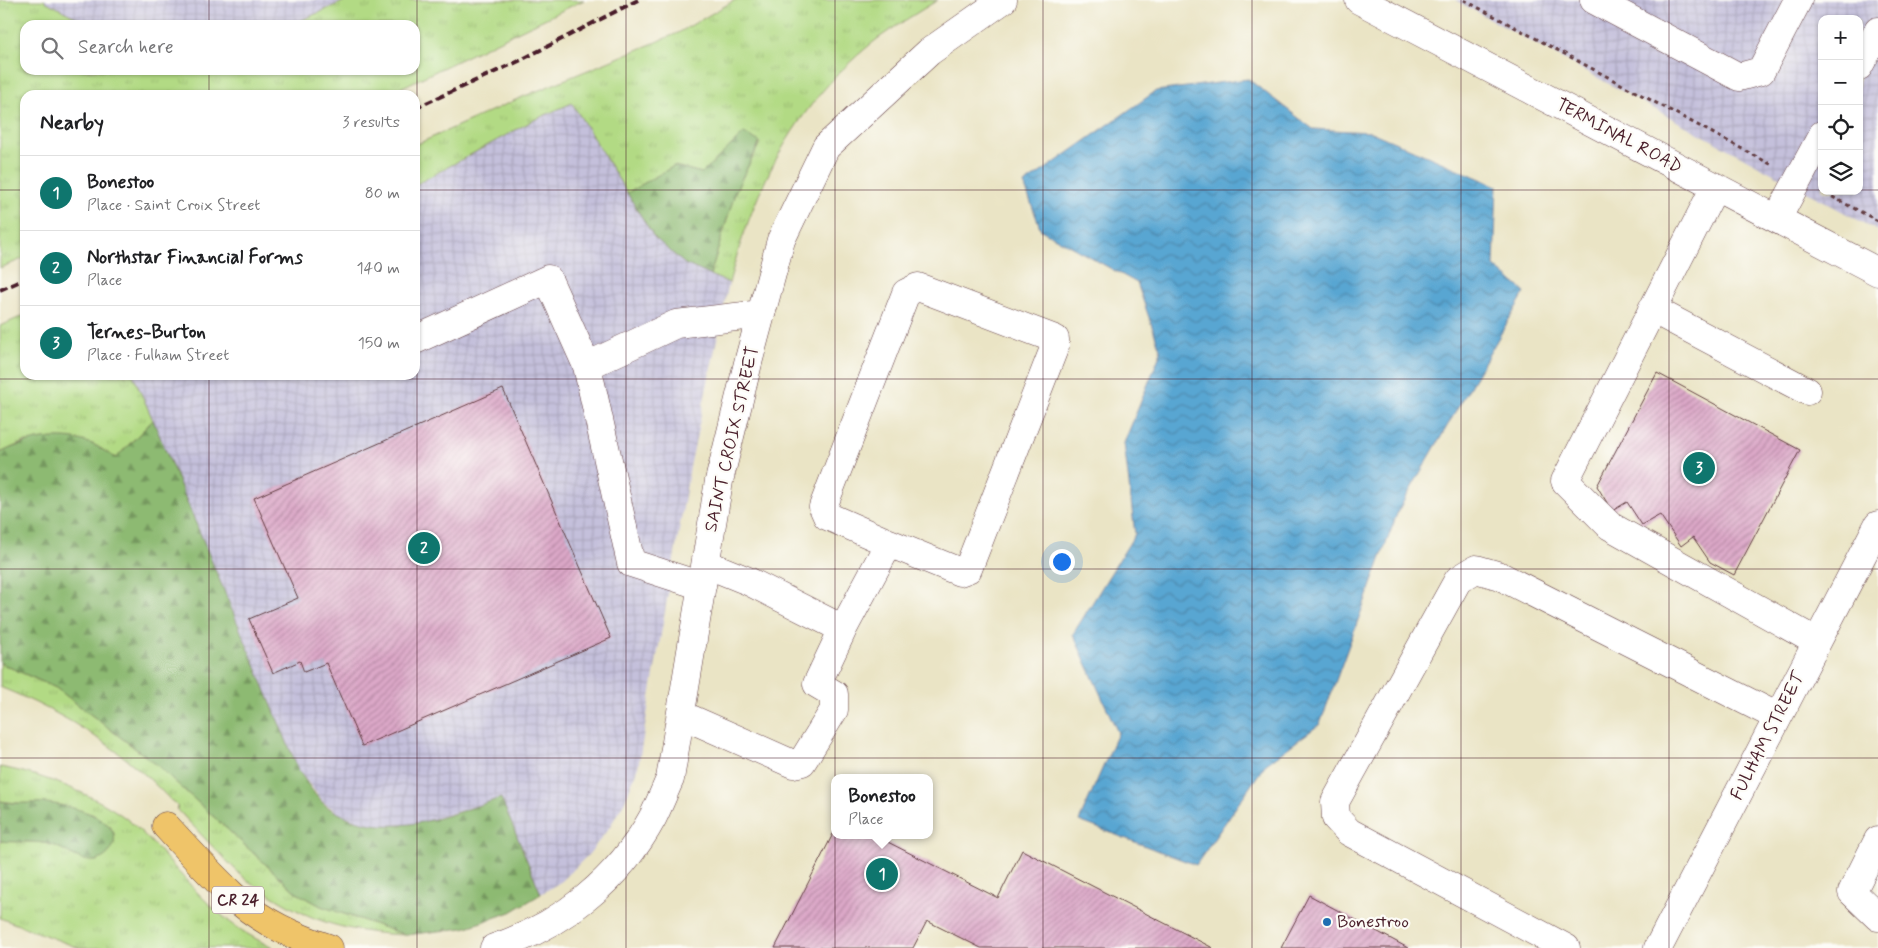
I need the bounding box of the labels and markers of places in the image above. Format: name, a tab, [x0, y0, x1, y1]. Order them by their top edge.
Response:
pin: 3	[1683, 449, 1715, 487]
pin: 2	[408, 529, 440, 567]
pin: 1	[866, 855, 898, 893]
place label: Bonestroo	[1337, 910, 1409, 934]
marker: Bonestroo	[1321, 916, 1333, 928]

